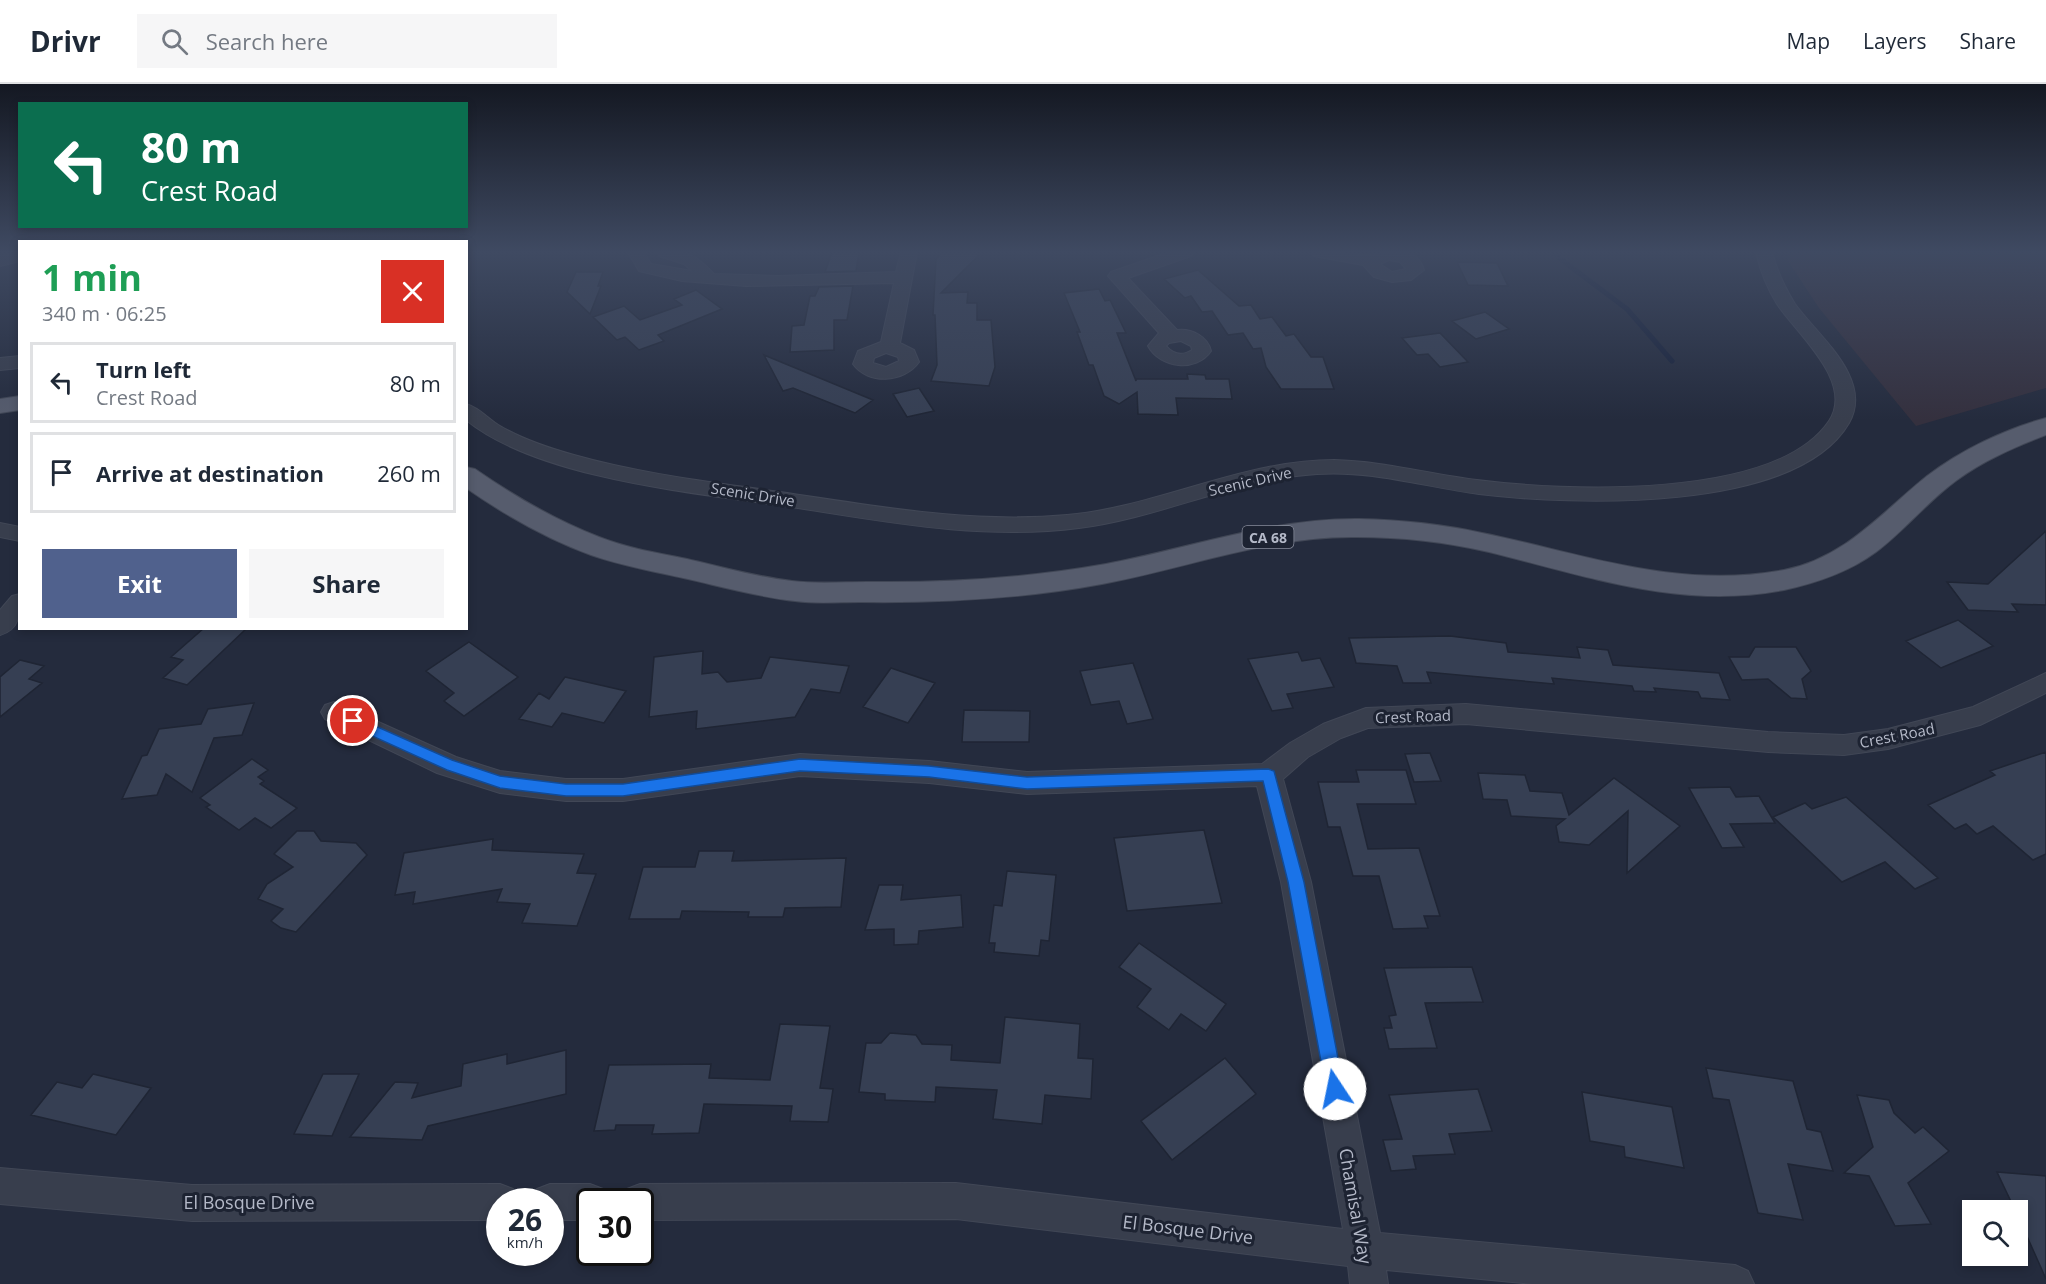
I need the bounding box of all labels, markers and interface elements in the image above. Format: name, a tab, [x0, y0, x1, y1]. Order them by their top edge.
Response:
search box	[137, 14, 557, 68]
text: Drivr	[30, 22, 101, 60]
icon: search	[158, 25, 191, 58]
text: Search here	[206, 26, 328, 56]
text: Map	[1787, 27, 1830, 55]
text: Layers	[1863, 27, 1927, 55]
text: Share	[1960, 27, 2016, 55]
text: 80 m	[141, 118, 241, 175]
icon: left	[42, 126, 120, 204]
text: Crest Road	[141, 172, 278, 209]
text: 1 min	[42, 253, 142, 302]
button: close	[381, 260, 444, 323]
text: 340 m · 06:25	[42, 300, 167, 327]
text: Turn left	[96, 354, 191, 384]
icon: left	[45, 366, 78, 399]
text: 80 m	[390, 368, 441, 398]
text: Crest Road	[96, 384, 198, 411]
icon: arrive	[45, 456, 78, 489]
text: Arrive at destination	[96, 458, 324, 488]
text: 260 m	[377, 458, 441, 488]
street label: Scenic Drive	[1207, 462, 1293, 500]
street label: Scenic Drive	[710, 478, 796, 510]
road number: CA 68	[1242, 526, 1294, 548]
button: Exit	[42, 549, 237, 618]
button: Share	[249, 549, 444, 618]
pin	[327, 695, 378, 746]
icon: arrive	[336, 704, 369, 737]
street label: Crest Road	[1375, 705, 1451, 727]
street label: Crest Road	[1858, 718, 1936, 752]
position arrow	[1303, 1057, 1367, 1121]
street label: Chamisal Way	[1334, 1146, 1378, 1267]
speed limit sign: 30	[576, 1188, 654, 1266]
street label: El Bosque Drive	[183, 1190, 315, 1214]
text: 26	[508, 1199, 542, 1240]
map controls	[1962, 1200, 2028, 1266]
button: search	[1962, 1200, 2028, 1266]
street label: El Bosque Drive	[1121, 1209, 1255, 1249]
text: km/h	[507, 1232, 543, 1252]

